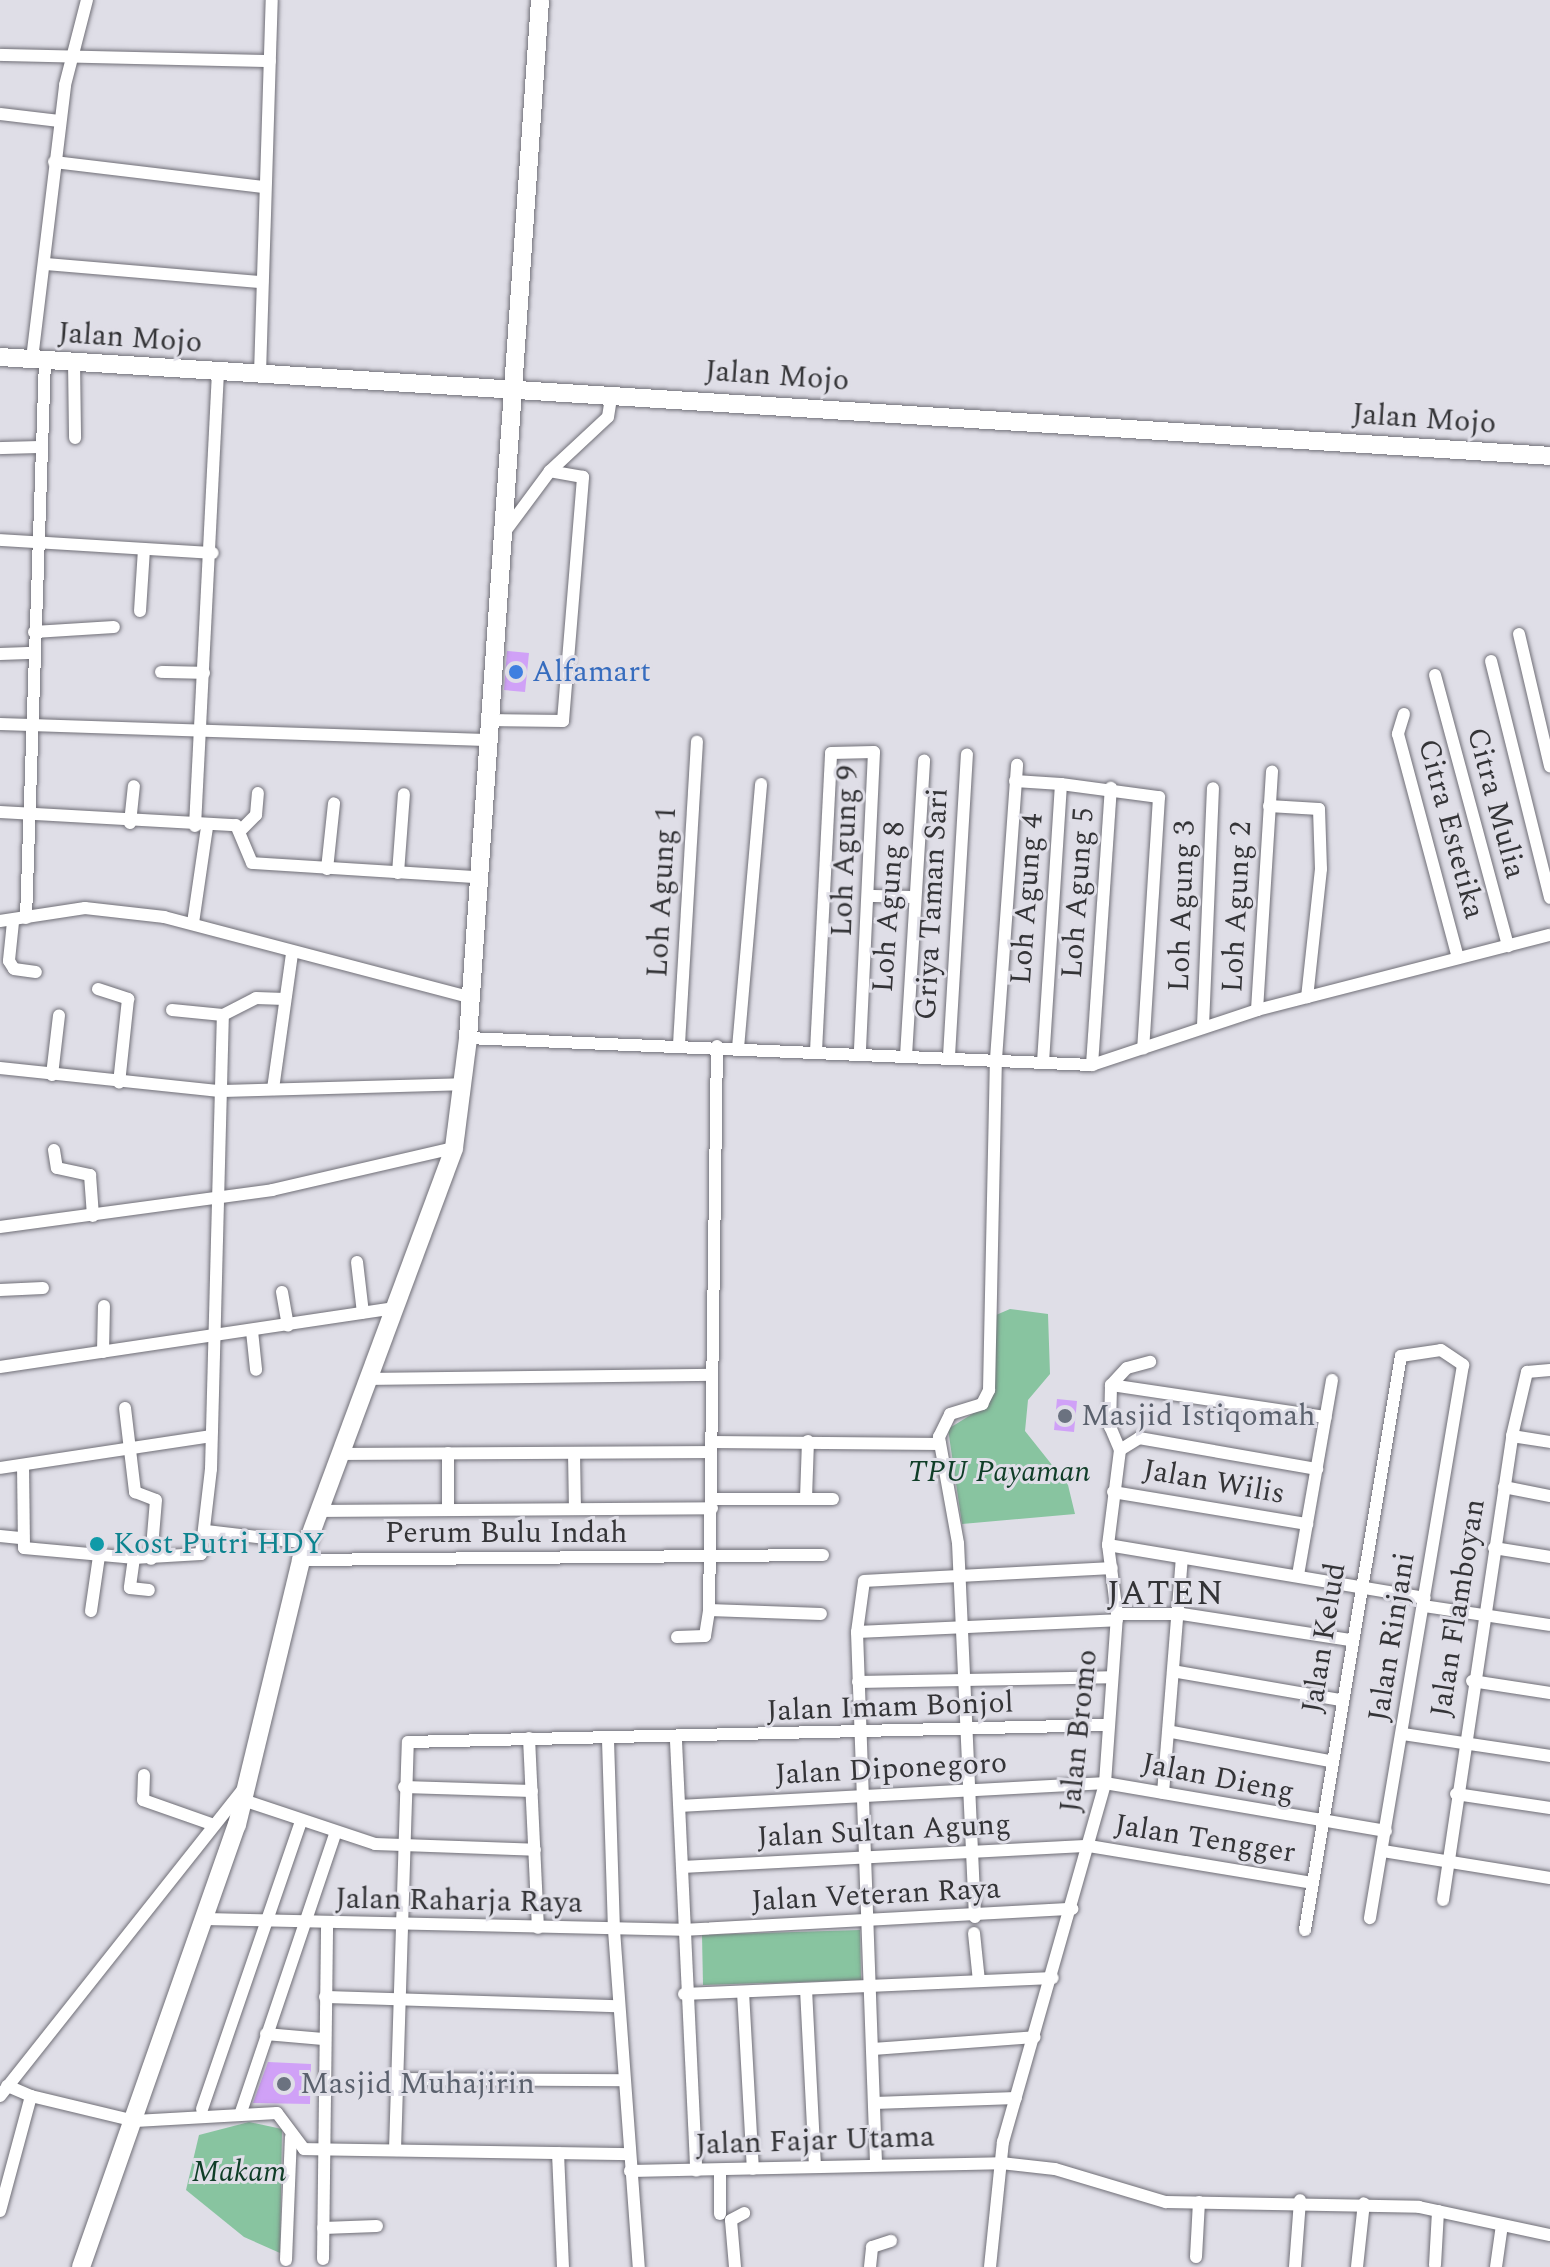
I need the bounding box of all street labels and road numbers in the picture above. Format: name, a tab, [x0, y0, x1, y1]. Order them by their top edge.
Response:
street label: Jalan Mojo	[57, 315, 203, 361]
street label: Jalan Mojo	[704, 353, 850, 399]
street label: Jalan Mojo	[1351, 396, 1497, 442]
street label: Citra Mulia	[1459, 724, 1533, 882]
street label: Citra Estetika	[1410, 735, 1492, 923]
street label: Loh Agung 9	[824, 765, 866, 937]
street label: Griya Taman Sari	[908, 787, 956, 1021]
street label: Loh Agung 1	[640, 805, 684, 979]
street label: Loh Agung 5	[1054, 806, 1102, 980]
street label: Loh Agung 4	[1003, 812, 1051, 986]
street label: Loh Agung 8	[865, 820, 913, 994]
street label: Loh Agung 3	[1161, 820, 1203, 992]
street label: Loh Agung 2	[1215, 820, 1259, 994]
street label: Jalan Wilis	[1140, 1452, 1288, 1512]
street label: Jalan Flamboyan	[1423, 1496, 1493, 1720]
street label: Perum Bulu Indah	[385, 1515, 627, 1551]
street label: Jalan Rinjani	[1361, 1550, 1423, 1724]
street label: Jalan Kelud	[1294, 1560, 1354, 1716]
street label: Jalan Bromo	[1053, 1648, 1105, 1814]
street label: Jalan Imam Bonjol	[766, 1685, 1014, 1729]
street label: Jalan Diponegoro	[774, 1745, 1008, 1793]
street label: Jalan Dieng	[1139, 1746, 1297, 1810]
street label: Jalan Sultan Agung	[756, 1806, 1012, 1856]
street label: Jalan Tengger	[1112, 1807, 1298, 1871]
street label: Jalan Veteran Raya	[750, 1870, 1002, 1920]
street label: Jalan Raharja Raya	[335, 1881, 583, 1921]
street label: Jalan Fajar Utama	[695, 2119, 935, 2163]

